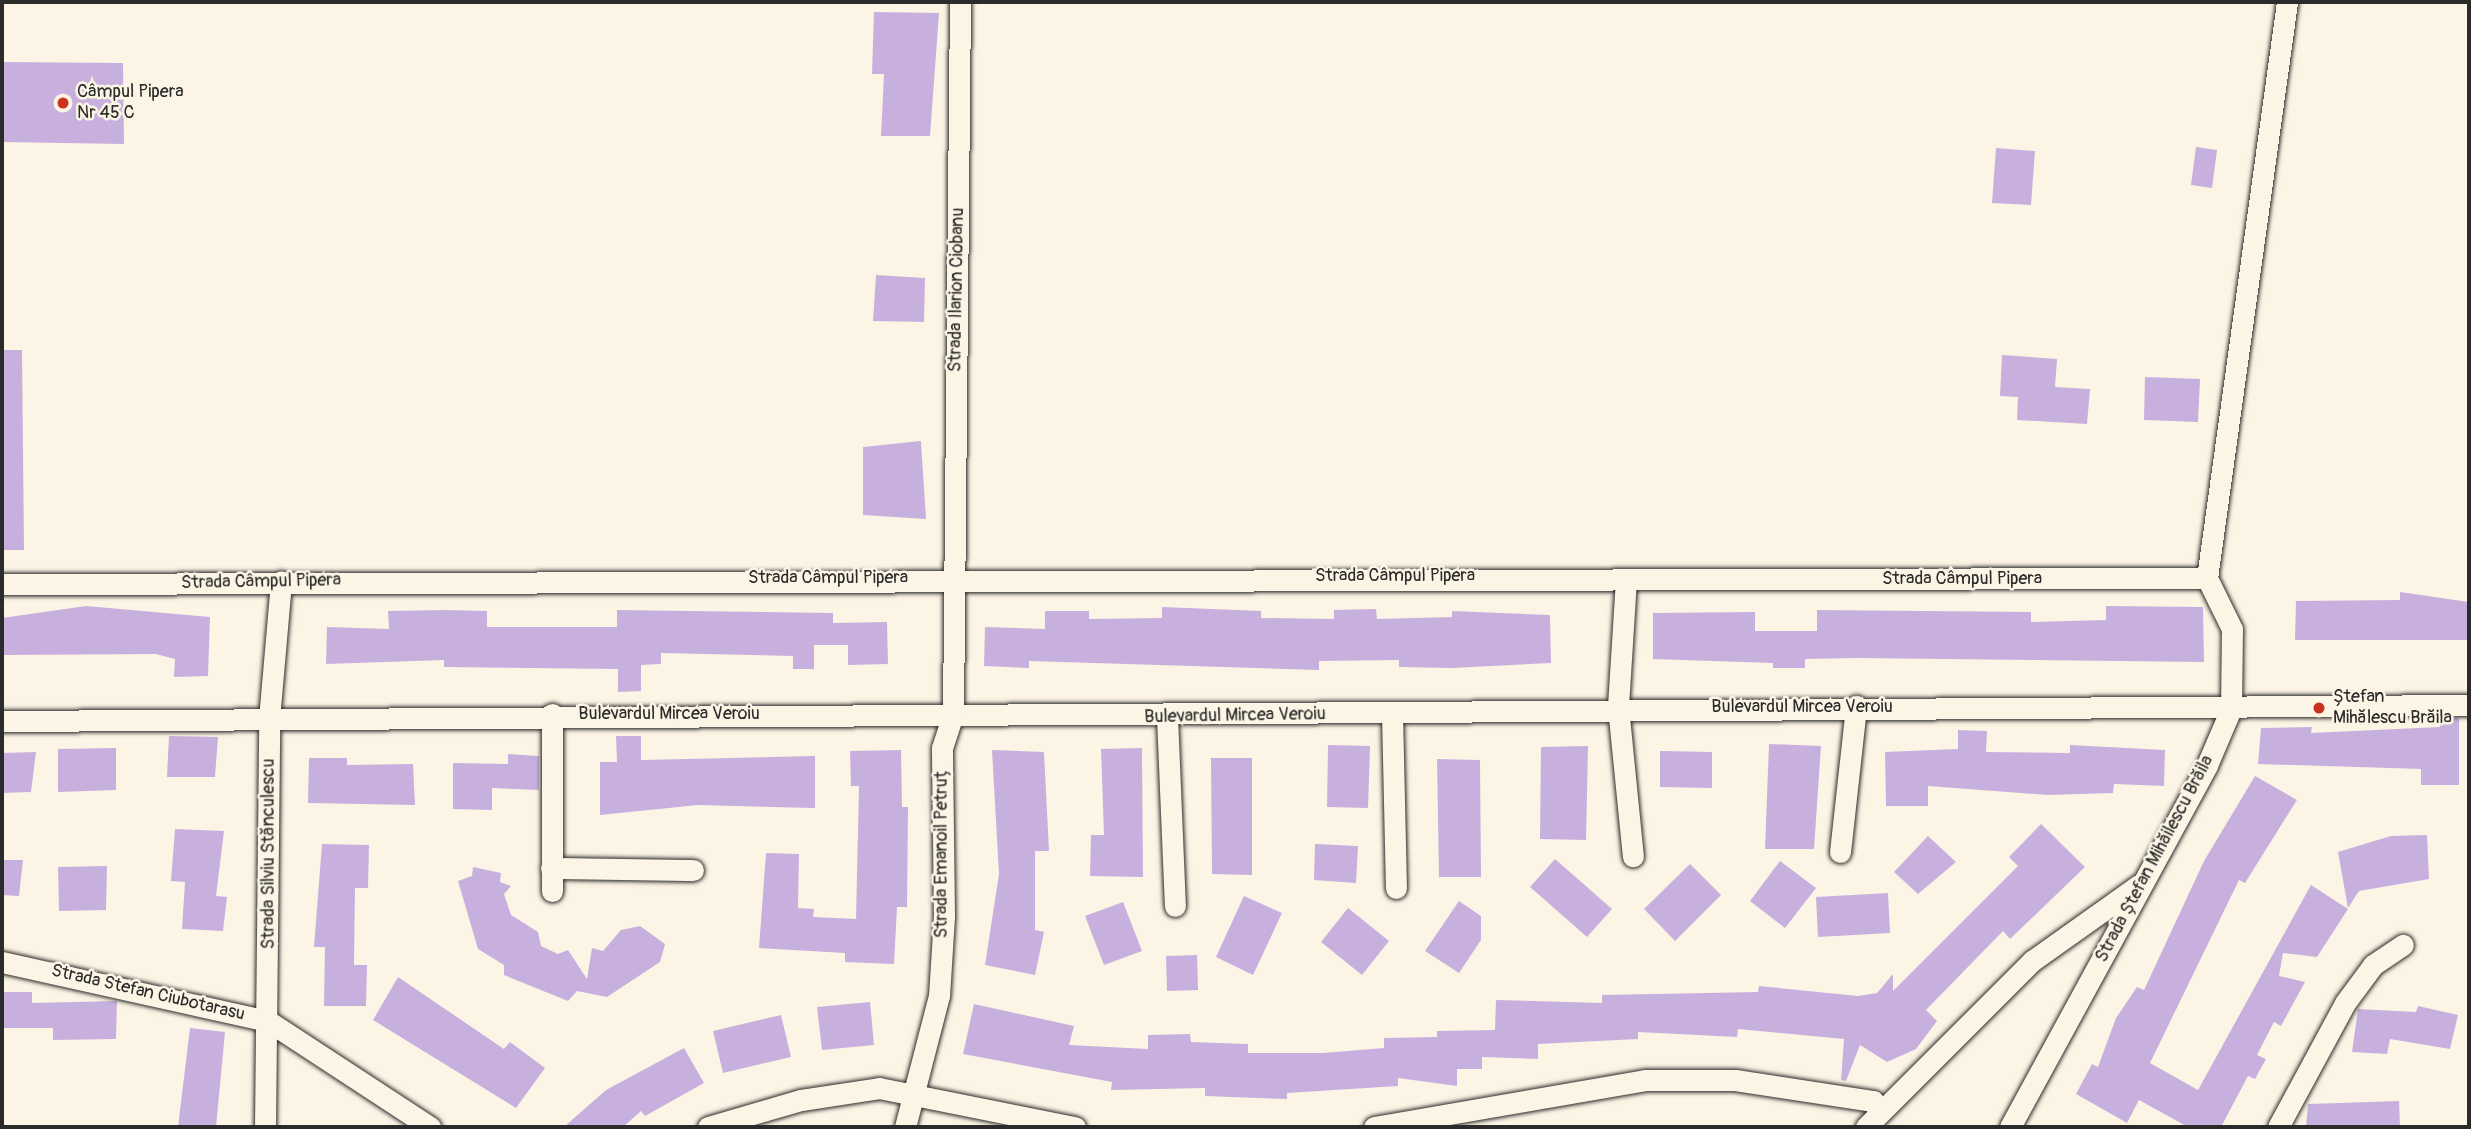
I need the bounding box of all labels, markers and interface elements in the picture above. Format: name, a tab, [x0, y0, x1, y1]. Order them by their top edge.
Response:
place label: Câmpul Pipera Nr 45 C	[77, 82, 184, 124]
marker: Câmpul Pipera Nr 45 C	[55, 95, 71, 111]
street label: Strada Ilarion Ciobanu	[945, 208, 969, 372]
street label: Strada Câmpul Pipera	[1315, 565, 1475, 587]
street label: Strada Câmpul Pipera	[748, 567, 908, 589]
street label: Strada Câmpul Pipera	[1882, 568, 2042, 590]
street label: Strada Câmpul Pipera	[181, 570, 341, 594]
place label: Ștefan Mihălescu Brăila	[2333, 687, 2452, 730]
street label: Bulevardul Mircea Veroiu	[1711, 696, 1893, 718]
marker: Ștefan Mihălescu Brăila	[2311, 700, 2327, 716]
street label: Bulevardul Mircea Veroiu	[578, 703, 760, 725]
street label: Bulevardul Mircea Veroiu	[1144, 704, 1326, 728]
street label: Strada Ștefan Mihăilescu Brăila	[2091, 752, 2219, 966]
street label: Strada Silviu Stănculescu	[258, 759, 280, 949]
street label: Strada Emanoil Petruț	[931, 768, 953, 938]
street label: Strada Stefan Ciubotarasu	[49, 960, 247, 1026]

